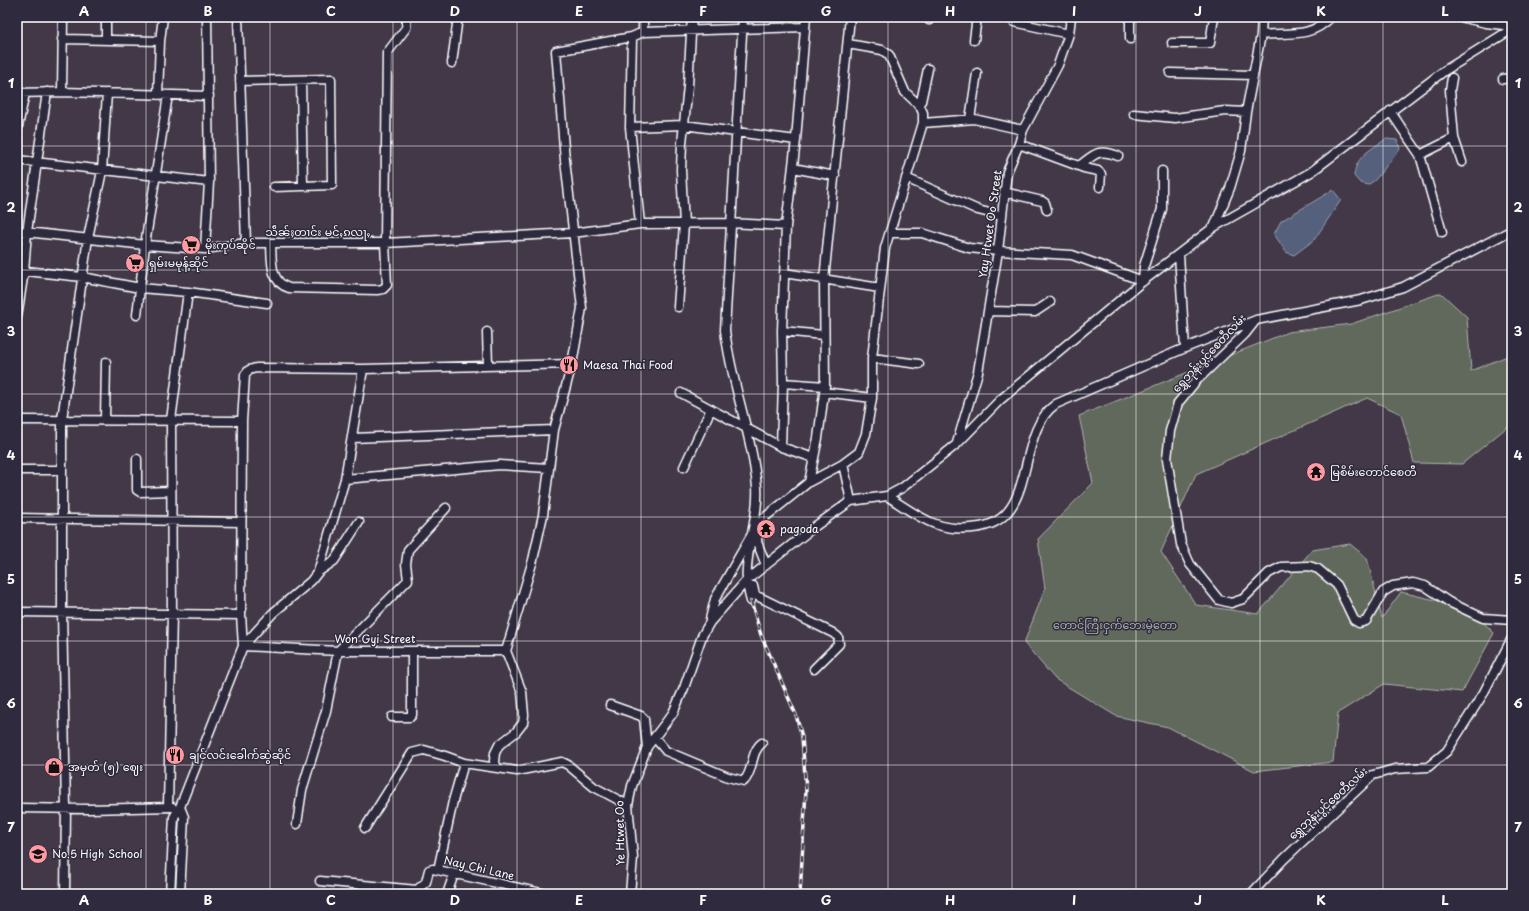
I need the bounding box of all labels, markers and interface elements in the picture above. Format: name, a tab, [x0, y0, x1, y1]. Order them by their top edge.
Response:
text: A	[79, 1, 89, 20]
text: B	[204, 1, 213, 20]
text: C	[326, 1, 336, 20]
text: D	[450, 1, 460, 20]
text: E	[575, 1, 583, 20]
text: F	[699, 1, 707, 20]
text: G	[821, 1, 831, 20]
text: H	[945, 1, 955, 20]
text: I	[1072, 1, 1076, 20]
text: J	[1194, 1, 1202, 20]
text: K	[1316, 1, 1326, 20]
text: L	[1441, 1, 1449, 20]
text: 1	[8, 73, 14, 92]
text: 1	[1515, 73, 1521, 92]
street label: Yay Htwet Oo Street	[974, 168, 1006, 279]
text: 2	[6, 197, 16, 216]
text: 2	[1513, 197, 1523, 216]
street label: သဵၼ်ႈတၢင်း မင်ႇၵလႃႇ	[266, 223, 371, 241]
supermarket icon: မိုးကုပ်ဆိုင်	[180, 234, 202, 256]
place label: မိုးကုပ်ဆိုင်	[205, 236, 256, 254]
supermarket icon: ရှမ်းမမုန့်ဆိုင်	[124, 252, 146, 274]
place label: ရှမ်းမမုန့်ဆိုင်	[149, 254, 208, 272]
street label: ရွှေဘုန်းပွင့်စေတီလမ်း	[1168, 310, 1250, 396]
text: 3	[7, 321, 16, 340]
text: 3	[1514, 321, 1523, 340]
restaurant icon: Maesa Thai Food	[558, 354, 580, 376]
place label: Maesa Thai Food	[583, 356, 673, 373]
text: 4	[7, 445, 16, 464]
text: 4	[1514, 445, 1523, 464]
temple icon: မြစိမ်းတောင်စေတီ	[1305, 461, 1327, 483]
place label: မြစိမ်းတောင်စေတီ	[1330, 463, 1417, 481]
temple icon: pagoda	[755, 518, 777, 540]
place label: pagoda	[780, 520, 819, 537]
text: 5	[7, 569, 15, 588]
text: 5	[1514, 569, 1522, 588]
park label: တောင်ကြီးငှက်ဘေးမဲ့တော	[1053, 616, 1177, 634]
street label: Won Gyi Street	[334, 630, 416, 647]
text: 6	[6, 693, 16, 712]
text: 6	[1513, 693, 1523, 712]
restaurant icon: ချင်လင်းခေါက်ဆွဲဆိုင်	[164, 744, 186, 766]
place label: ချင်လင်းခေါက်ဆွဲဆိုင်	[189, 746, 291, 764]
shop icon: အမှတ် (၅) ဈေး	[43, 756, 65, 778]
place label: အမှတ် (၅) ဈေး	[68, 758, 143, 776]
street label: ရွှေဘုန်းပွင့်စေတီလမ်း	[1284, 762, 1372, 844]
street label: Ye Htwet Oo	[610, 800, 629, 866]
text: 7	[7, 817, 15, 836]
text: 7	[1514, 817, 1522, 836]
school or university icon: No.5 High School	[27, 843, 49, 865]
place label: No.5 High School	[52, 845, 142, 862]
street label: Nay Chi Lane	[442, 851, 516, 884]
text: A	[79, 890, 89, 909]
text: B	[204, 890, 213, 909]
text: C	[326, 890, 336, 909]
text: D	[450, 890, 460, 909]
text: E	[575, 890, 583, 909]
text: F	[699, 890, 707, 909]
text: G	[821, 890, 831, 909]
text: H	[945, 890, 955, 909]
text: I	[1072, 890, 1076, 909]
text: J	[1194, 890, 1202, 909]
text: K	[1316, 890, 1326, 909]
text: L	[1441, 890, 1449, 909]

